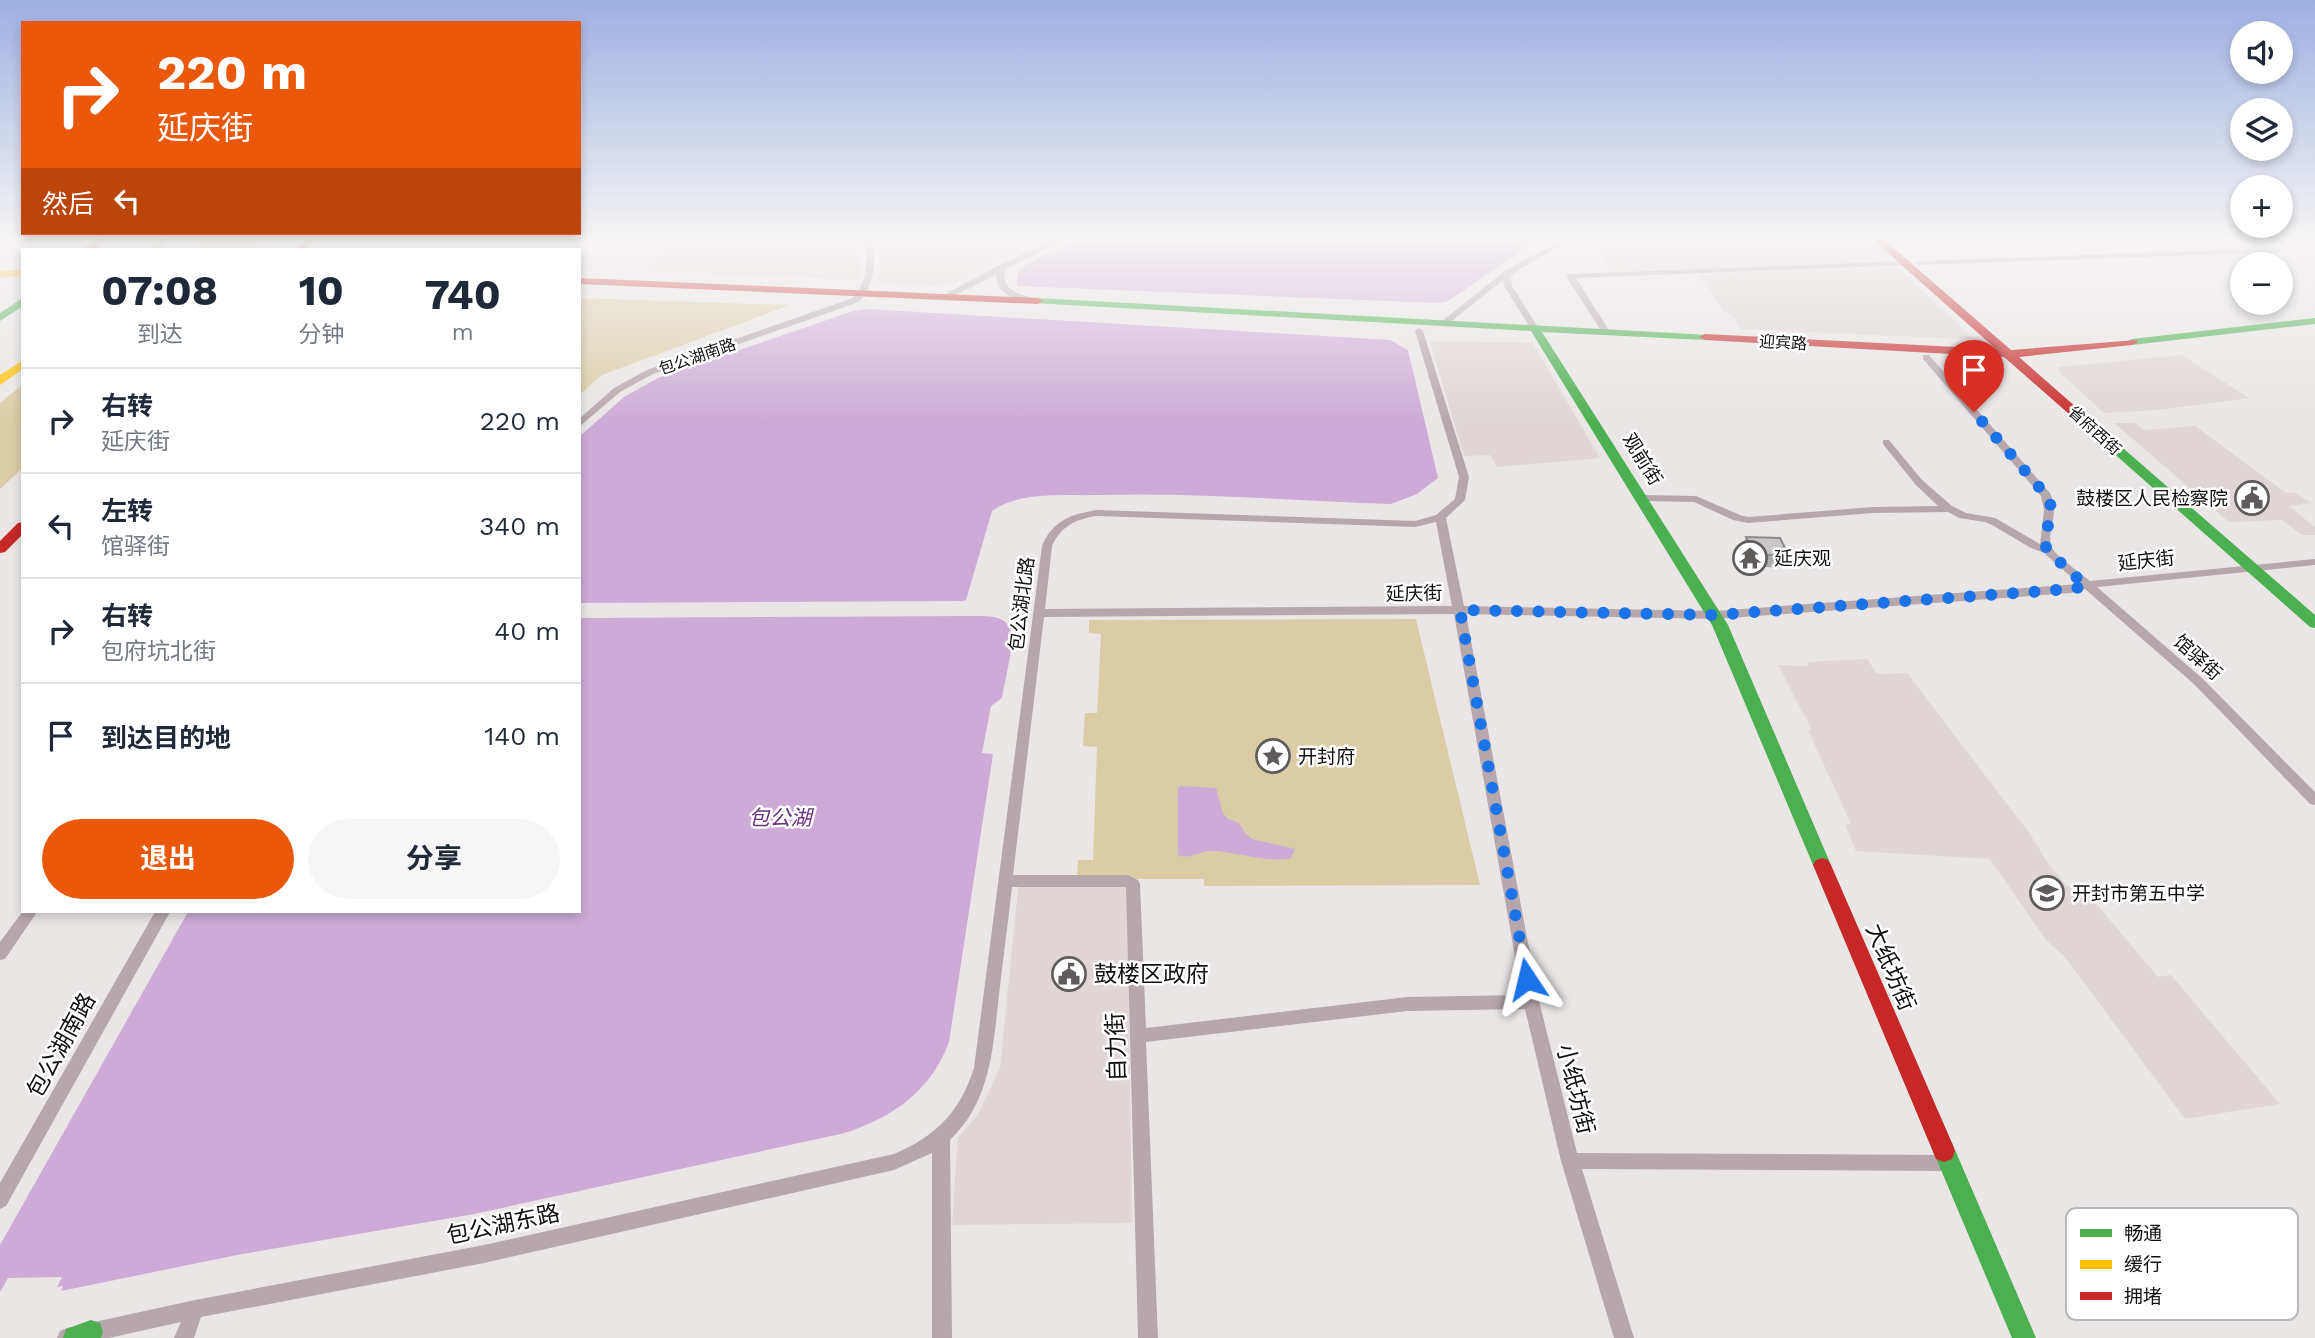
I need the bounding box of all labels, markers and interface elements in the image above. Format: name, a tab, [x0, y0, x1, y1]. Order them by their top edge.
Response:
map controls	[2230, 21, 2293, 315]
button: sound	[2230, 21, 2293, 84]
text: 220 m	[157, 43, 307, 101]
icon: right	[42, 49, 133, 140]
button: layers	[2230, 98, 2293, 161]
text: 延庆街	[157, 109, 253, 147]
button: +	[2230, 175, 2293, 238]
icon: left	[108, 182, 146, 220]
text: 然后	[42, 189, 94, 219]
button: −	[2230, 252, 2293, 315]
text: 07:08	[101, 266, 218, 315]
text: 10	[299, 266, 344, 315]
text: 740	[425, 270, 501, 319]
text: m	[452, 319, 474, 346]
text: 到达	[137, 321, 183, 348]
text: 分钟	[298, 321, 344, 348]
street label: 迎宾路	[1759, 332, 1807, 353]
street label: 包公湖南路	[656, 334, 738, 378]
pin	[1944, 340, 2004, 412]
icon: arrive	[1955, 351, 1993, 389]
text: 右转	[101, 391, 153, 421]
icon: right	[42, 402, 80, 440]
street label: 省府西街	[2065, 402, 2125, 459]
text: 220 m	[480, 406, 560, 436]
text: 延庆街	[101, 428, 170, 455]
street label: 观前街	[1618, 429, 1667, 490]
public building icon: 鼓楼区人民检察院	[2233, 479, 2271, 517]
place label: 鼓楼区人民检察院	[2076, 487, 2228, 510]
text: 左转	[101, 496, 153, 526]
icon: left	[42, 507, 80, 545]
text: 340 m	[479, 511, 560, 541]
text: 馆驿街	[101, 533, 170, 560]
temple icon: 延庆观	[1731, 539, 1769, 577]
street label: 延庆街	[2116, 546, 2176, 575]
place label: 延庆观	[1774, 547, 1831, 570]
street label: 包公湖北路	[1004, 556, 1039, 653]
street label: 延庆街	[1385, 582, 1443, 605]
text: 右转	[101, 601, 153, 631]
icon: right	[42, 612, 80, 650]
text: 40 m	[494, 616, 560, 646]
street label: 馆驿街	[2169, 630, 2227, 685]
text: 包府坑北街	[101, 638, 216, 665]
icon: arrive	[42, 717, 80, 755]
text: 140 m	[484, 721, 560, 751]
text: 到达目的地	[101, 723, 231, 753]
place icon: 开封府	[1254, 737, 1292, 775]
place label: 开封府	[1298, 745, 1355, 768]
water label: 包公湖	[749, 805, 814, 830]
button: 退出	[42, 819, 294, 899]
button: 分享	[308, 819, 560, 899]
school or university icon: 开封市第五中学	[2028, 874, 2066, 912]
place label: 开封市第五中学	[2072, 882, 2205, 905]
street label: 大纸坊街	[1860, 920, 1921, 1015]
position arrow	[1490, 942, 1564, 1016]
public building icon: 鼓楼区政府	[1050, 955, 1088, 993]
place label: 鼓楼区政府	[1094, 961, 1209, 988]
street label: 包公湖南路	[22, 988, 101, 1102]
street label: 自力街	[1102, 1012, 1131, 1082]
street label: 小纸坊街	[1551, 1041, 1600, 1137]
street label: 包公湖东路	[444, 1199, 562, 1250]
legend	[2066, 1208, 2298, 1320]
text: 畅通	[2124, 1222, 2162, 1245]
text: 缓行	[2124, 1253, 2162, 1276]
text: 拥堵	[2124, 1285, 2162, 1308]

